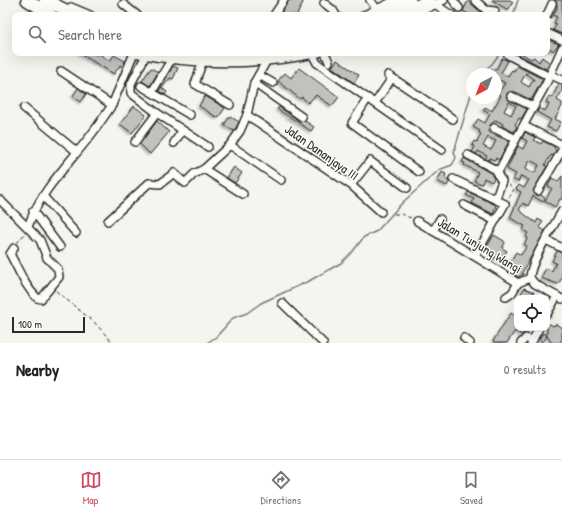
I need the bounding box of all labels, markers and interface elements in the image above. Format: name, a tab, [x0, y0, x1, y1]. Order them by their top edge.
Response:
search box	[12, 12, 550, 56]
icon: search	[26, 23, 48, 45]
text: Search here	[58, 24, 122, 45]
north arrow	[466, 68, 502, 104]
street label: Jalan Dananjaya III	[281, 120, 363, 184]
street label: Jalan Tunjung Wangi	[435, 213, 525, 277]
map controls	[514, 295, 550, 331]
button: locate	[514, 295, 550, 331]
scale bar	[12, 315, 85, 334]
text: 100 m	[18, 317, 42, 331]
text: Nearby	[16, 358, 59, 381]
text: 0 results	[504, 360, 546, 378]
tab: Map	[80, 469, 102, 507]
tab: Directions	[261, 469, 301, 507]
tab: Saved	[460, 469, 482, 507]

